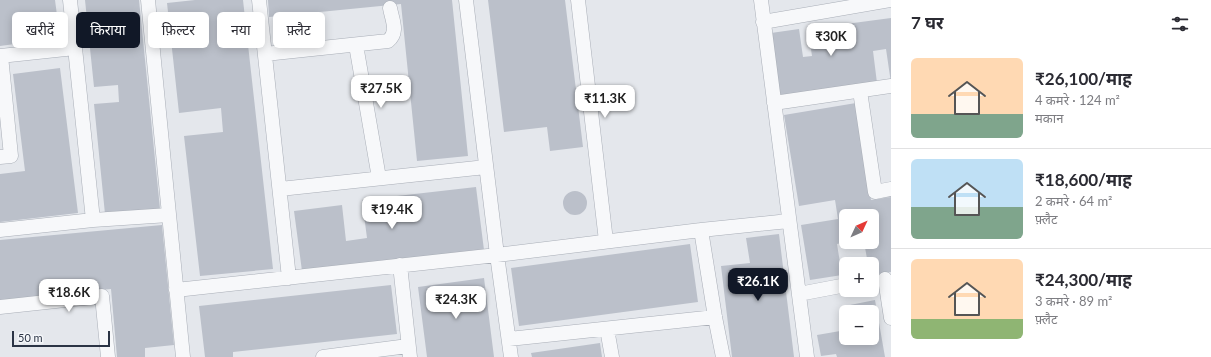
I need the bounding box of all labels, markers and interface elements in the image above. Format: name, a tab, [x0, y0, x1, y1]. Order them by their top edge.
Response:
chip: खरीदें	[12, 12, 68, 48]
chip: किराया	[76, 12, 140, 48]
chip: फ़िल्टर	[148, 12, 209, 48]
chip: नया	[217, 12, 265, 48]
chip: फ़्लैट	[273, 12, 325, 48]
text: 7 घर	[911, 12, 944, 33]
icon: filters	[1169, 13, 1191, 35]
pin: ₹30K	[807, 23, 855, 57]
text: ₹30K	[815, 28, 847, 44]
text: ₹26,100/माह	[1035, 68, 1132, 89]
icon: home	[943, 74, 991, 122]
pin: ₹27.5K	[348, 75, 414, 109]
text: ₹27.5K	[360, 80, 402, 96]
pin: ₹11.3K	[572, 85, 638, 119]
text: ₹11.3K	[584, 90, 626, 106]
text: 4 कमरे · 124 m²	[1035, 92, 1120, 108]
text: मकान	[1035, 110, 1063, 126]
text: ₹18,600/माह	[1035, 169, 1132, 190]
icon: home	[943, 175, 991, 223]
text: 2 कमरे · 64 m²	[1035, 193, 1112, 209]
pin: ₹19.4K	[359, 196, 425, 230]
text: ₹19.4K	[371, 201, 413, 217]
north arrow	[839, 209, 879, 249]
map controls	[839, 209, 879, 345]
text: फ़्लैट	[1035, 211, 1058, 227]
button: +	[839, 257, 879, 297]
pin: ₹26.1K	[725, 268, 791, 302]
text: ₹24,300/माह	[1035, 269, 1132, 290]
text: ₹26.1K	[737, 273, 779, 289]
icon: home	[943, 275, 991, 323]
pin: ₹18.6K	[36, 279, 102, 313]
text: ₹18.6K	[48, 284, 90, 300]
pin: ₹24.3K	[423, 286, 489, 320]
text: ₹24.3K	[435, 291, 477, 307]
text: 3 कमरे · 89 m²	[1035, 293, 1112, 309]
button: −	[839, 305, 879, 345]
text: फ़्लैट	[1035, 311, 1058, 327]
scale bar	[12, 329, 110, 348]
text: 50 m	[18, 331, 43, 344]

